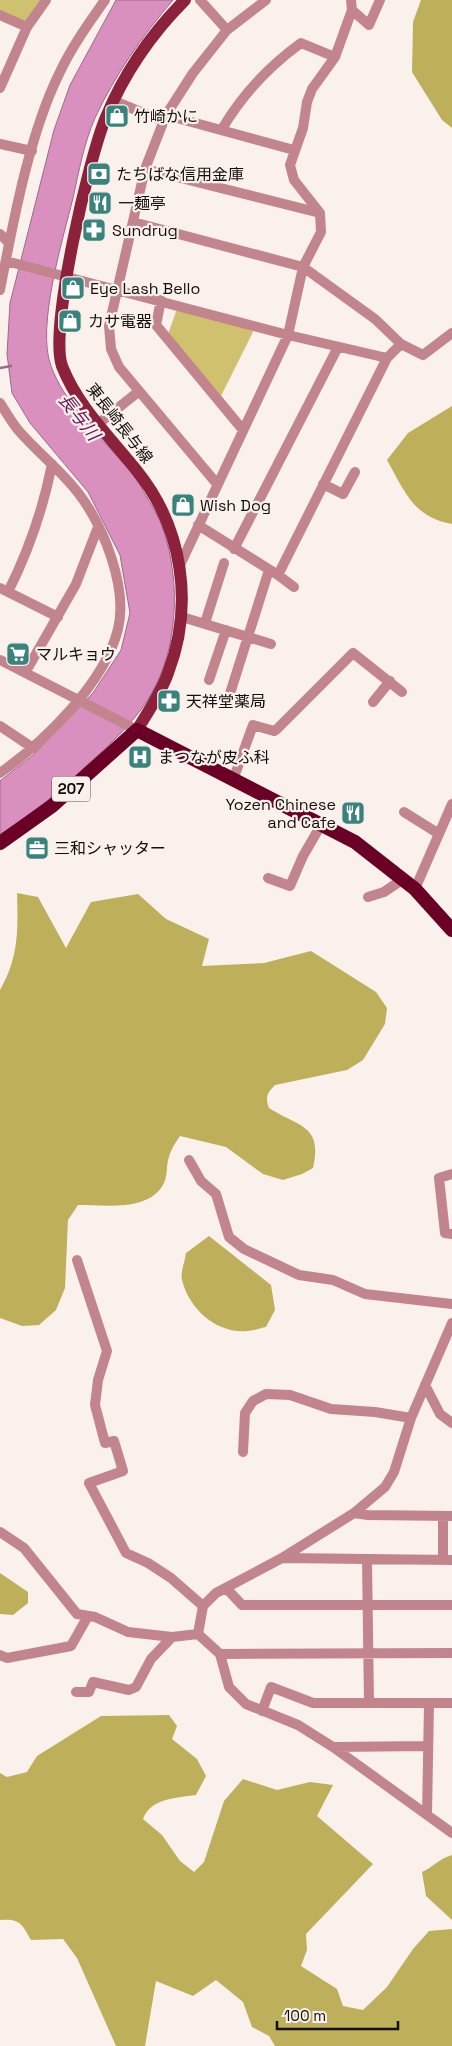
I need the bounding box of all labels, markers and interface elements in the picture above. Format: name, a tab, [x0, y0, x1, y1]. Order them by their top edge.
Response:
shop icon: 竹崎かに	[104, 103, 130, 129]
place label: 竹崎かに	[134, 106, 198, 127]
bank icon: たちばな信用金庫	[86, 161, 112, 187]
place label: たちばな信用金庫	[116, 164, 244, 185]
restaurant icon: 一麺亭	[87, 190, 113, 216]
place label: 一麺亭	[118, 193, 166, 214]
pharmacy icon: Sundrug	[81, 217, 107, 243]
place label: Sundrug	[112, 220, 178, 241]
shop icon: Eye Lash Bello	[60, 275, 86, 301]
place label: Eye Lash Bello	[90, 278, 200, 299]
shop icon: カサ電器	[57, 308, 83, 334]
place label: カサ電器	[88, 311, 152, 332]
street label: 東長崎長与線	[82, 379, 157, 468]
water label: 長与川	[54, 388, 106, 447]
shop icon: Wish Dog	[170, 492, 196, 518]
place label: Wish Dog	[200, 495, 271, 516]
supermarket icon: マルキョウ	[5, 641, 31, 667]
place label: マルキョウ	[36, 644, 116, 665]
pharmacy icon: 天祥堂薬局	[156, 688, 182, 714]
place label: 天祥堂薬局	[186, 691, 266, 712]
hospital icon: まつなが皮ふ科	[127, 744, 153, 770]
place label: まつなが皮ふ科	[158, 747, 270, 768]
road number: 207	[52, 776, 90, 802]
place label: Yozen Chinese and Cafe	[225, 794, 336, 833]
restaurant icon: Yozen Chinese and Cafe	[340, 800, 366, 826]
office icon: 三和シャッター	[24, 835, 50, 861]
place label: 三和シャッター	[54, 838, 166, 859]
scale bar	[277, 1998, 398, 2030]
text: 100 m	[284, 2006, 326, 2025]

